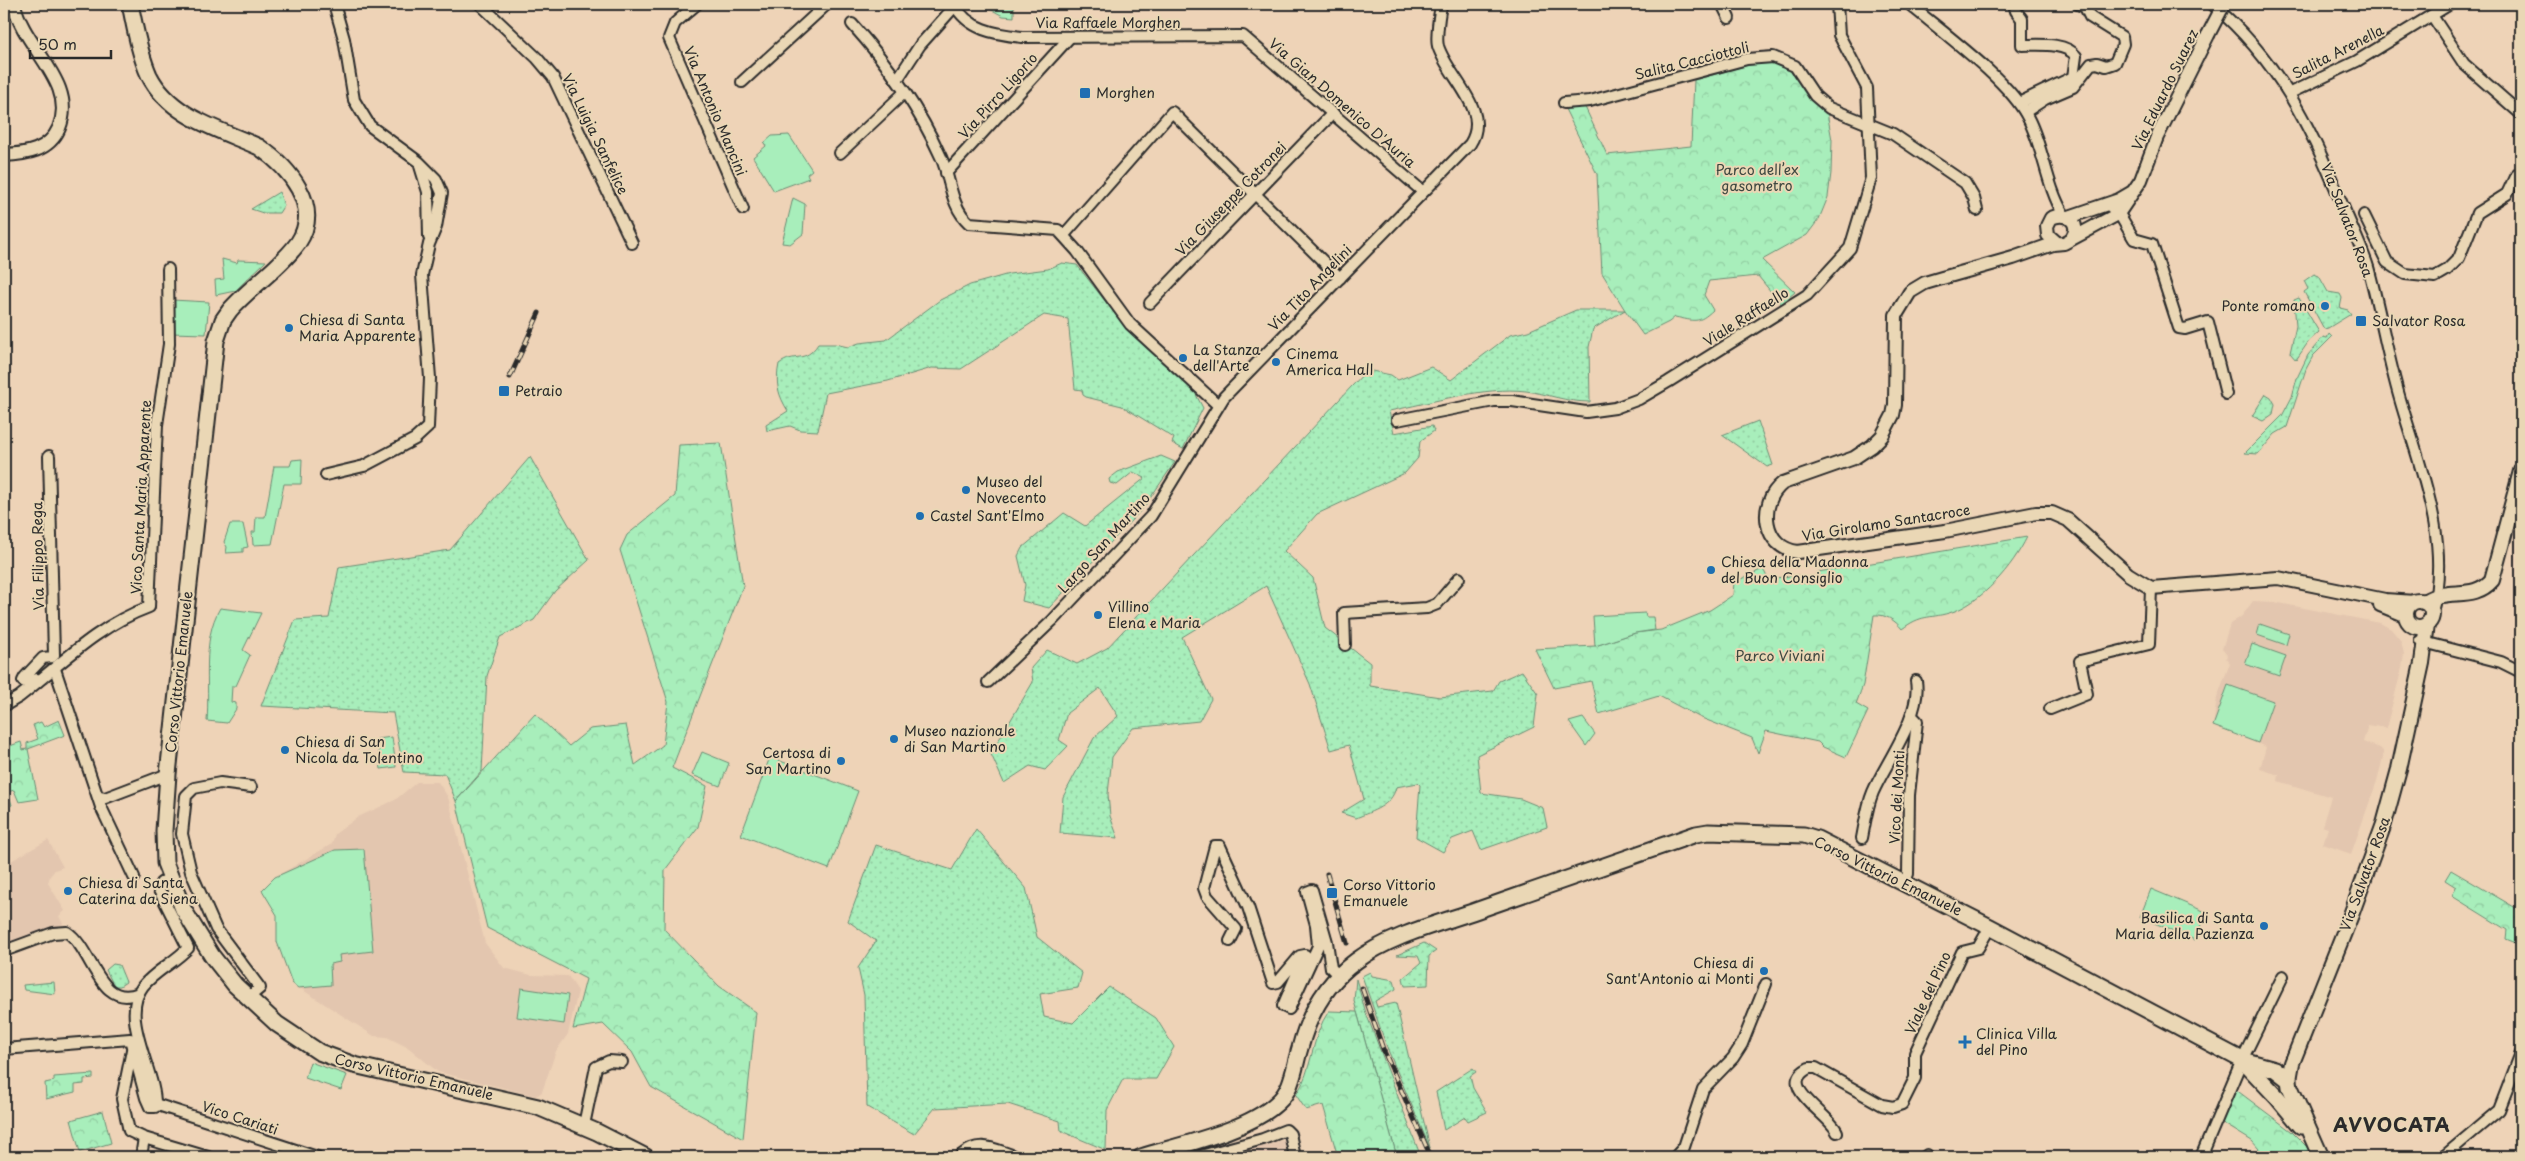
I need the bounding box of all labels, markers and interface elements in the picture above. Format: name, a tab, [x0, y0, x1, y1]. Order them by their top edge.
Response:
street label: Via Raffaele Morghen	[1035, 12, 1181, 33]
street label: Salita Arenella	[2288, 19, 2388, 84]
street label: Via Eduardo Suarez	[2126, 25, 2203, 154]
scale bar	[30, 28, 111, 60]
text: 50 m	[38, 32, 77, 55]
street label: Via Gian Domenico D'Auria	[1264, 33, 1420, 172]
street label: Salita Cacciottoli	[1632, 36, 1751, 85]
street label: Via Antonio Mancini	[679, 43, 752, 179]
street label: Via Pirro Ligorio	[953, 48, 1042, 143]
street label: Via Luigia Sanfelice	[557, 70, 634, 198]
place label: Morghen	[1096, 82, 1155, 103]
marker: Morghen	[1078, 86, 1092, 100]
street label: Via Giuseppe Cotronei	[1170, 137, 1291, 261]
park label: Parco dell’ex gasometro	[1715, 159, 1799, 196]
street label: Via Salvator Rosa	[2316, 160, 2379, 280]
street label: Via Tito Angelini	[1263, 240, 1356, 336]
street label: Viale Raffaello	[1699, 282, 1793, 351]
place label: Ponte romano	[2222, 295, 2315, 316]
marker: Ponte romano	[2319, 300, 2331, 312]
place label: Chiesa di Santa Maria Apparente	[299, 309, 416, 346]
place label: Salvator Rosa	[2372, 310, 2465, 331]
marker: Salvator Rosa	[2354, 314, 2368, 328]
marker: Chiesa di Santa Maria Apparente	[283, 322, 295, 334]
place label: La Stanza dell'Arte	[1193, 339, 1261, 376]
place label: Cinema America Hall	[1286, 343, 1373, 380]
marker: La Stanza dell'Arte	[1177, 352, 1189, 364]
marker: Cinema America Hall	[1270, 356, 1282, 368]
place label: Petraio	[515, 380, 563, 401]
marker: Petraio	[497, 384, 511, 398]
street label: Vico Santa Maria Apparente	[125, 399, 156, 595]
place label: Museo del Novecento	[976, 471, 1047, 508]
marker: Museo del Novecento	[960, 484, 972, 496]
street label: Largo San Martino	[1053, 488, 1155, 598]
street label: Via Girolamo Santacroce	[1800, 499, 1972, 546]
street label: Via Filippo Rega	[26, 501, 49, 611]
place label: Castel Sant'Elmo	[930, 505, 1044, 526]
marker: Castel Sant'Elmo	[914, 510, 926, 522]
place label: Chiesa della Madonna del Buon Consiglio	[1721, 551, 1868, 588]
marker: Chiesa della Madonna del Buon Consiglio	[1705, 564, 1717, 576]
street label: Corso Vittorio Emanuele	[160, 590, 197, 754]
place label: Villino Elena e Maria	[1108, 596, 1201, 633]
marker: Villino Elena e Maria	[1092, 609, 1104, 621]
park label: Parco Viviani	[1735, 645, 1825, 666]
place label: Museo nazionale di San Martino	[904, 720, 1016, 757]
place label: Chiesa di San Nicola da Tolentino	[295, 731, 423, 768]
marker: Museo nazionale di San Martino	[888, 733, 900, 745]
place label: Certosa di San Martino	[745, 742, 831, 779]
marker: Chiesa di San Nicola da Tolentino	[279, 744, 291, 756]
street label: Vico dei Monti	[1884, 749, 1909, 845]
marker: Certosa di San Martino	[835, 755, 847, 767]
street label: Via Salvator Rosa	[2334, 813, 2395, 934]
street label: Corso Vittorio Emanuele	[1811, 830, 1966, 921]
place label: Chiesa di Santa Caterina da Siena	[78, 872, 198, 909]
place label: Corso Vittorio Emanuele	[1343, 874, 1436, 911]
marker: Chiesa di Santa Caterina da Siena	[62, 885, 74, 897]
marker: Corso Vittorio Emanuele	[1325, 886, 1339, 900]
place label: Basilica di Santa Maria della Pazienza	[2115, 907, 2254, 944]
marker: Basilica di Santa Maria della Pazienza	[2258, 920, 2270, 932]
street label: Viale del Pino	[1899, 948, 1956, 1038]
place label: Chiesa di Sant'Antonio ai Monti	[1606, 952, 1754, 989]
marker: Chiesa di Sant'Antonio ai Monti	[1758, 965, 1770, 977]
place label: Clinica Villa del Pino	[1976, 1023, 2058, 1060]
marker: Clinica Villa del Pino	[1958, 1035, 1972, 1049]
street label: Corso Vittorio Emanuele	[333, 1048, 496, 1105]
street label: Vico Cariati	[199, 1095, 281, 1140]
district label: AVVOCATA	[2333, 1110, 2451, 1138]

